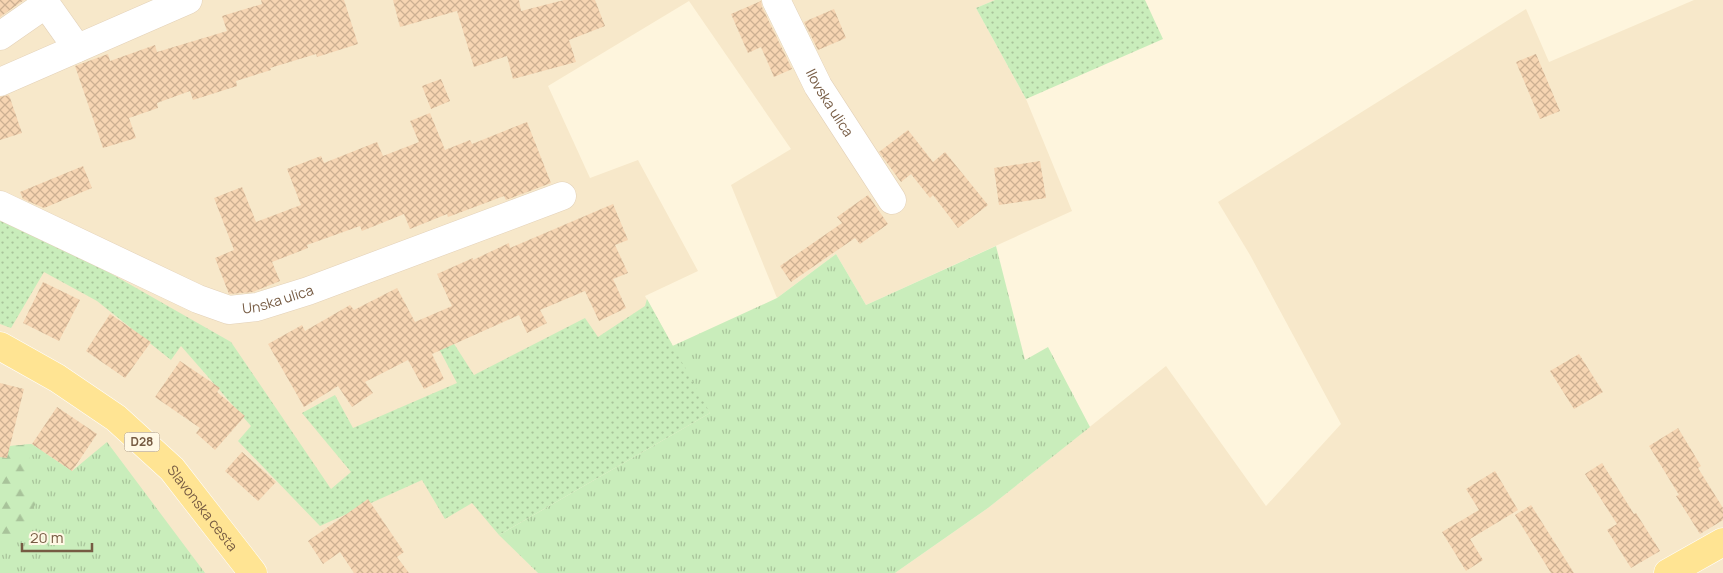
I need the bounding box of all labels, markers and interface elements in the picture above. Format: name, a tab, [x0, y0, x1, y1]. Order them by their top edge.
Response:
street label: Ilovska ulica	[802, 65, 858, 140]
street label: Unska ulica	[241, 280, 316, 318]
road number: D28	[124, 432, 160, 452]
street label: Slavonska cesta	[163, 461, 242, 555]
scale bar	[22, 520, 92, 552]
text: 20 m	[30, 527, 63, 548]

